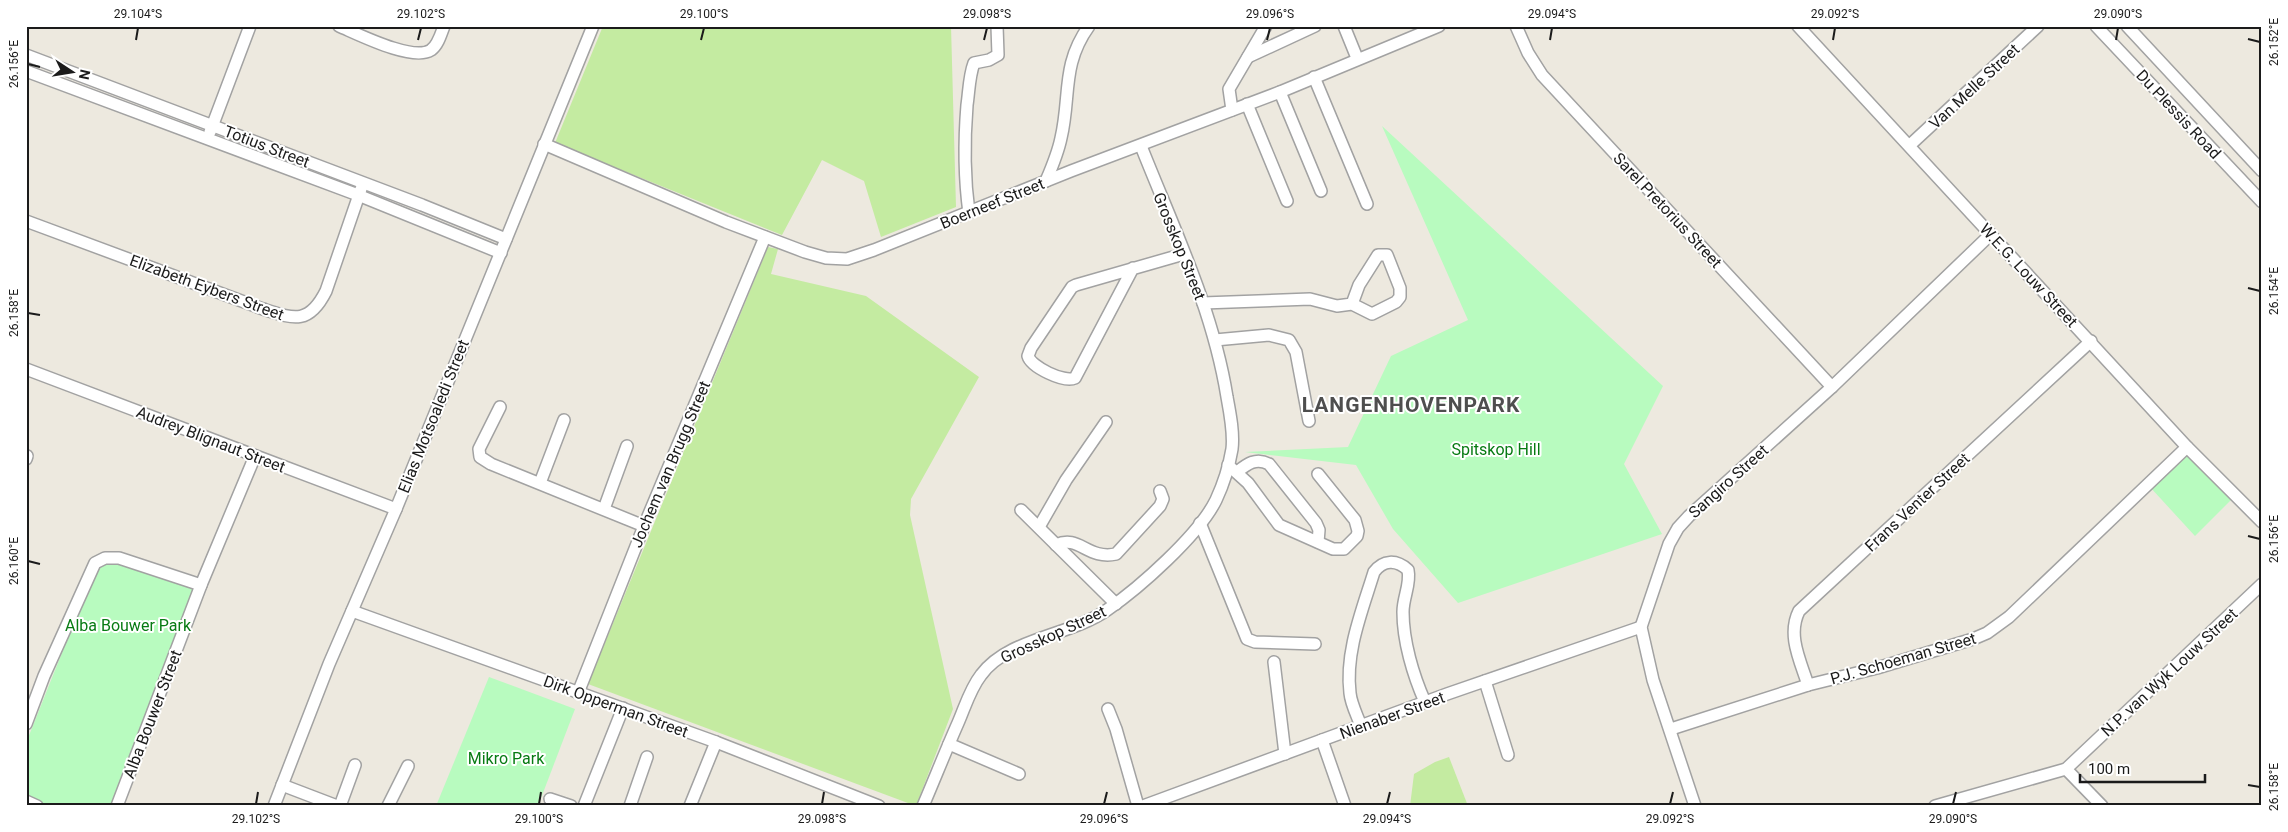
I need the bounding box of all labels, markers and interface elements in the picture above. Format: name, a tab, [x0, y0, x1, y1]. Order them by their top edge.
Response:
text: 29.104°S	[114, 7, 162, 21]
text: 29.102°S	[397, 7, 445, 21]
text: 29.100°S	[680, 7, 728, 21]
text: 29.098°S	[963, 7, 1011, 21]
text: 29.096°S	[1246, 7, 1294, 21]
text: 29.094°S	[1528, 7, 1576, 21]
text: 29.092°S	[1811, 7, 1859, 21]
text: 29.090°S	[2094, 7, 2142, 21]
text: 26.152°E	[2267, 18, 2281, 66]
text: 26.156°E	[7, 40, 21, 88]
street label: Van Melle Street	[1925, 40, 2023, 133]
north arrow	[48, 48, 98, 98]
street label: Du Plessis Road	[2132, 66, 2225, 163]
text: N	[76, 68, 94, 81]
street label: Totius Street	[221, 121, 312, 172]
street label: Sarel Pretorius Street	[1609, 149, 1726, 272]
street label: Boerneef Street	[937, 174, 1047, 233]
street label: Grosskop Street	[1149, 190, 1210, 303]
street label: W.E.G. Louw Street	[1976, 220, 2081, 331]
street label: Elizabeth Eybers Street	[127, 251, 287, 324]
text: 26.154°E	[2267, 267, 2281, 315]
text: 26.158°E	[7, 289, 21, 337]
street label: Elias Motsoaledi Street	[394, 337, 473, 496]
street label: Jochem van Brugg Street	[627, 378, 714, 550]
district label: LANGENHOVENPARK	[1302, 393, 1520, 417]
street label: Audrey Blignaut Street	[134, 402, 288, 477]
park label: Spitskop Hill	[1451, 440, 1541, 459]
street label: Sangiro Street	[1685, 441, 1772, 522]
street label: Frans Venter Street	[1861, 449, 1974, 556]
text: 26.156°E	[2267, 515, 2281, 563]
text: 26.160°E	[7, 537, 21, 585]
street label: Grosskop Street	[997, 602, 1109, 667]
street label: N.P. van Wyk Louw Street	[2097, 604, 2241, 740]
park label: Alba Bouwer Park	[65, 616, 192, 635]
street label: P.J. Schoeman Street	[1828, 629, 1978, 688]
street label: Alba Bouwer Street	[119, 647, 186, 781]
street label: Dirk Opperman Street	[541, 671, 691, 741]
street label: Nienaber Street	[1337, 688, 1447, 743]
park label: Mikro Park	[468, 749, 545, 768]
scale bar	[2080, 752, 2206, 784]
text: 100 m	[2088, 760, 2130, 778]
text: 26.158°E	[2267, 763, 2281, 811]
text: 29.102°S	[232, 812, 280, 826]
text: 29.100°S	[515, 812, 563, 826]
text: 29.098°S	[798, 812, 846, 826]
text: 29.096°S	[1080, 812, 1128, 826]
text: 29.094°S	[1363, 812, 1411, 826]
text: 29.092°S	[1646, 812, 1694, 826]
text: 29.090°S	[1929, 812, 1977, 826]

